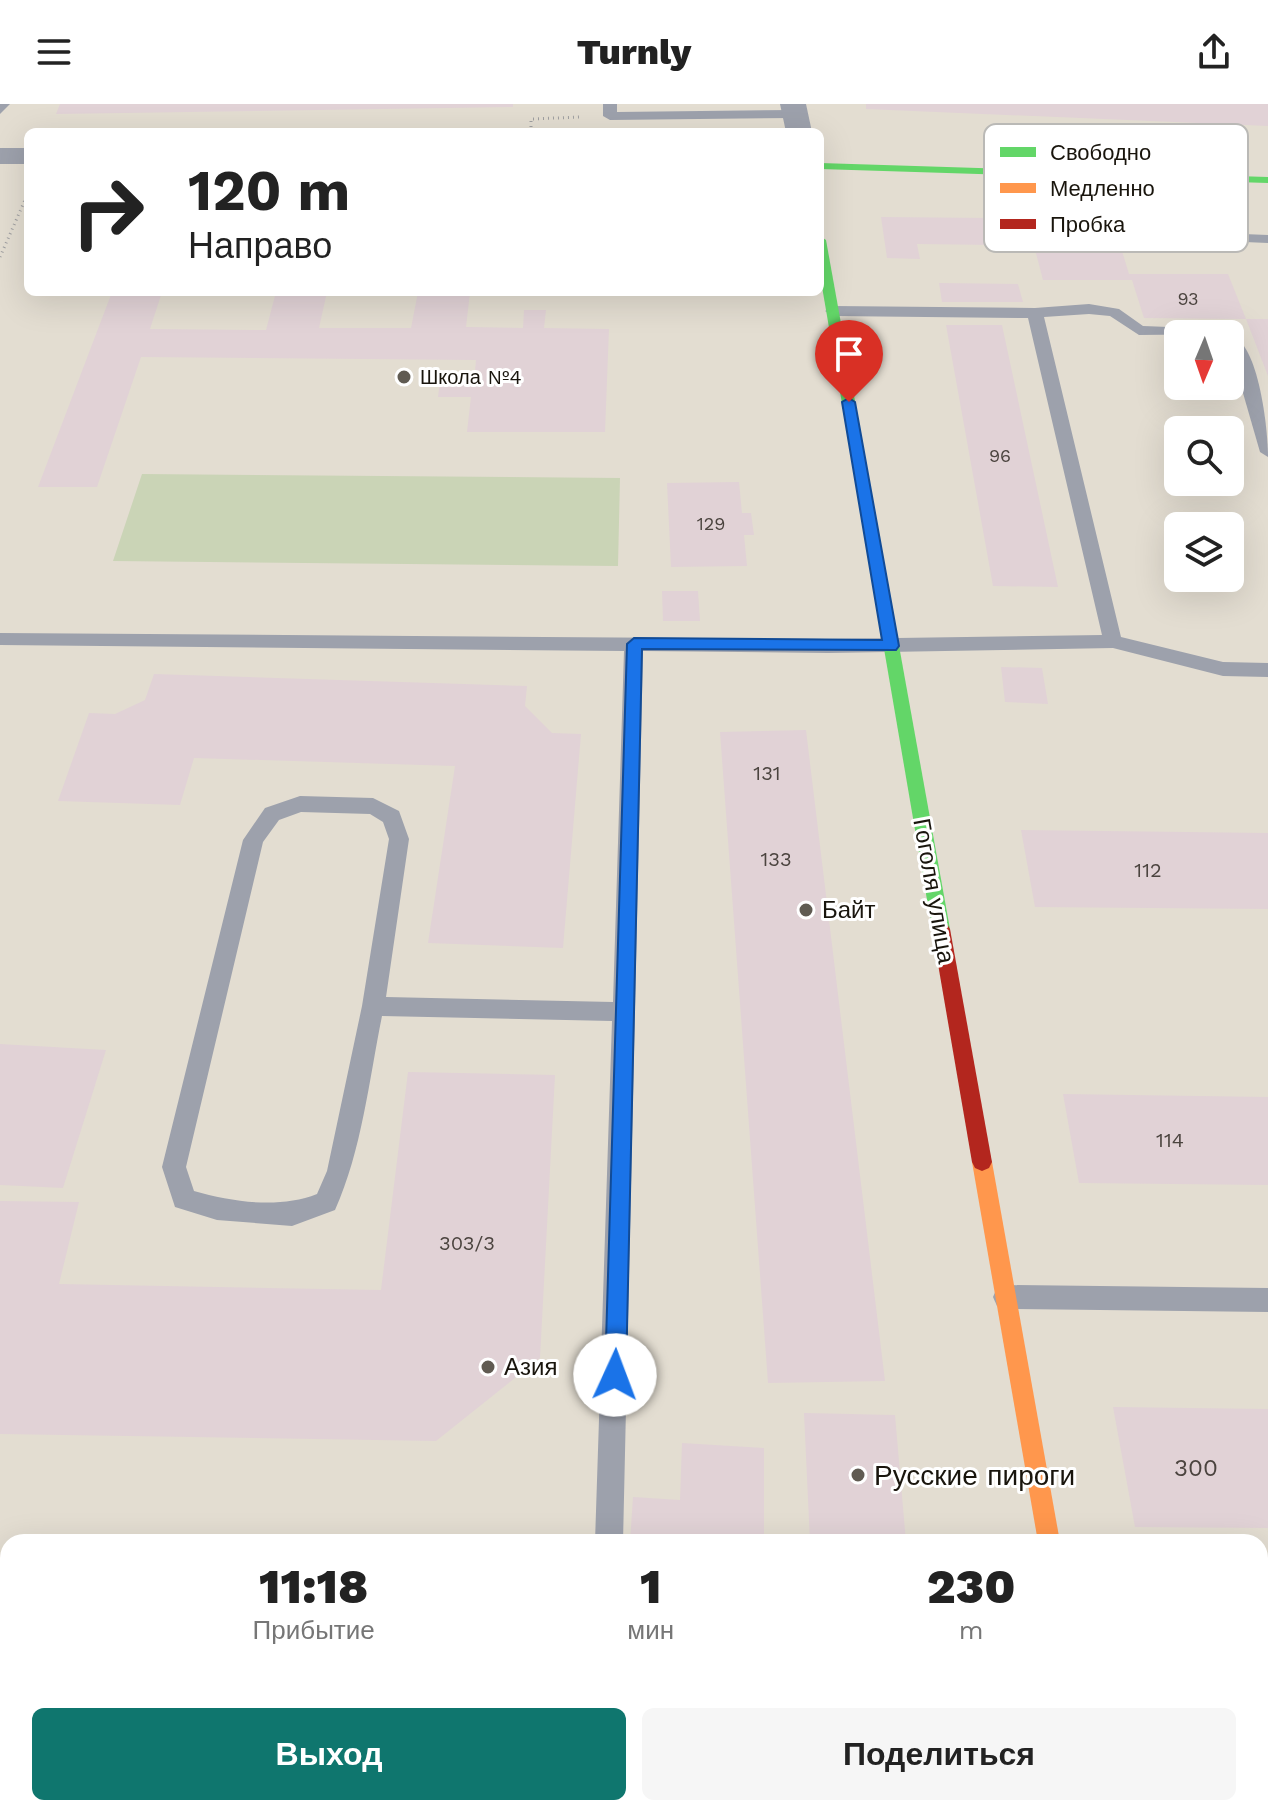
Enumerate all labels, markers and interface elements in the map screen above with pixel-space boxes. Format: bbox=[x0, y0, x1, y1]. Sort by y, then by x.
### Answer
icon: menu bbox=[32, 30, 76, 74]
icon: share bbox=[1192, 30, 1236, 74]
text: Turnly bbox=[577, 31, 691, 73]
legend bbox=[984, 124, 1248, 252]
text: Свободно bbox=[1050, 140, 1151, 165]
text: 120 m bbox=[188, 158, 350, 224]
icon: right bbox=[56, 160, 160, 264]
text: Медленно bbox=[1050, 176, 1155, 201]
text: Пробка bbox=[1050, 212, 1126, 237]
text: Направо bbox=[188, 225, 332, 267]
house number: 93 bbox=[1177, 288, 1199, 309]
pin bbox=[815, 320, 883, 402]
north arrow bbox=[1164, 320, 1244, 400]
map controls bbox=[1164, 320, 1244, 592]
icon: arrive bbox=[827, 332, 871, 376]
place label: Школа №4 bbox=[420, 365, 522, 389]
marker: Школа №4 bbox=[395, 368, 413, 386]
button: search bbox=[1164, 416, 1244, 496]
house number: 96 bbox=[989, 445, 1011, 466]
button: layers bbox=[1164, 512, 1244, 592]
house number: 129 bbox=[697, 513, 725, 534]
house number: 131 bbox=[753, 761, 781, 785]
street label: Гоголя улица bbox=[907, 816, 961, 966]
house number: 133 bbox=[760, 847, 792, 871]
house number: 112 bbox=[1134, 858, 1162, 882]
place label: Байт bbox=[822, 896, 876, 924]
marker: Байт bbox=[797, 901, 815, 919]
house number: 114 bbox=[1156, 1128, 1184, 1152]
house number: 303/3 bbox=[439, 1231, 495, 1255]
position arrow bbox=[573, 1333, 657, 1417]
place label: Азия bbox=[504, 1353, 557, 1381]
marker: Азия bbox=[479, 1358, 497, 1376]
house number: 300 bbox=[1174, 1454, 1218, 1482]
place label: Русские пироги bbox=[874, 1459, 1075, 1492]
marker: Русские пироги bbox=[849, 1466, 867, 1484]
text: 11:18 bbox=[259, 1558, 368, 1615]
text: 1 bbox=[640, 1558, 661, 1615]
text: 230 bbox=[927, 1558, 1015, 1615]
text: Прибытие bbox=[253, 1615, 375, 1645]
text: мин bbox=[627, 1615, 674, 1645]
text: m bbox=[959, 1615, 983, 1645]
button: Выход bbox=[32, 1708, 626, 1800]
button: Поделиться bbox=[642, 1708, 1236, 1800]

